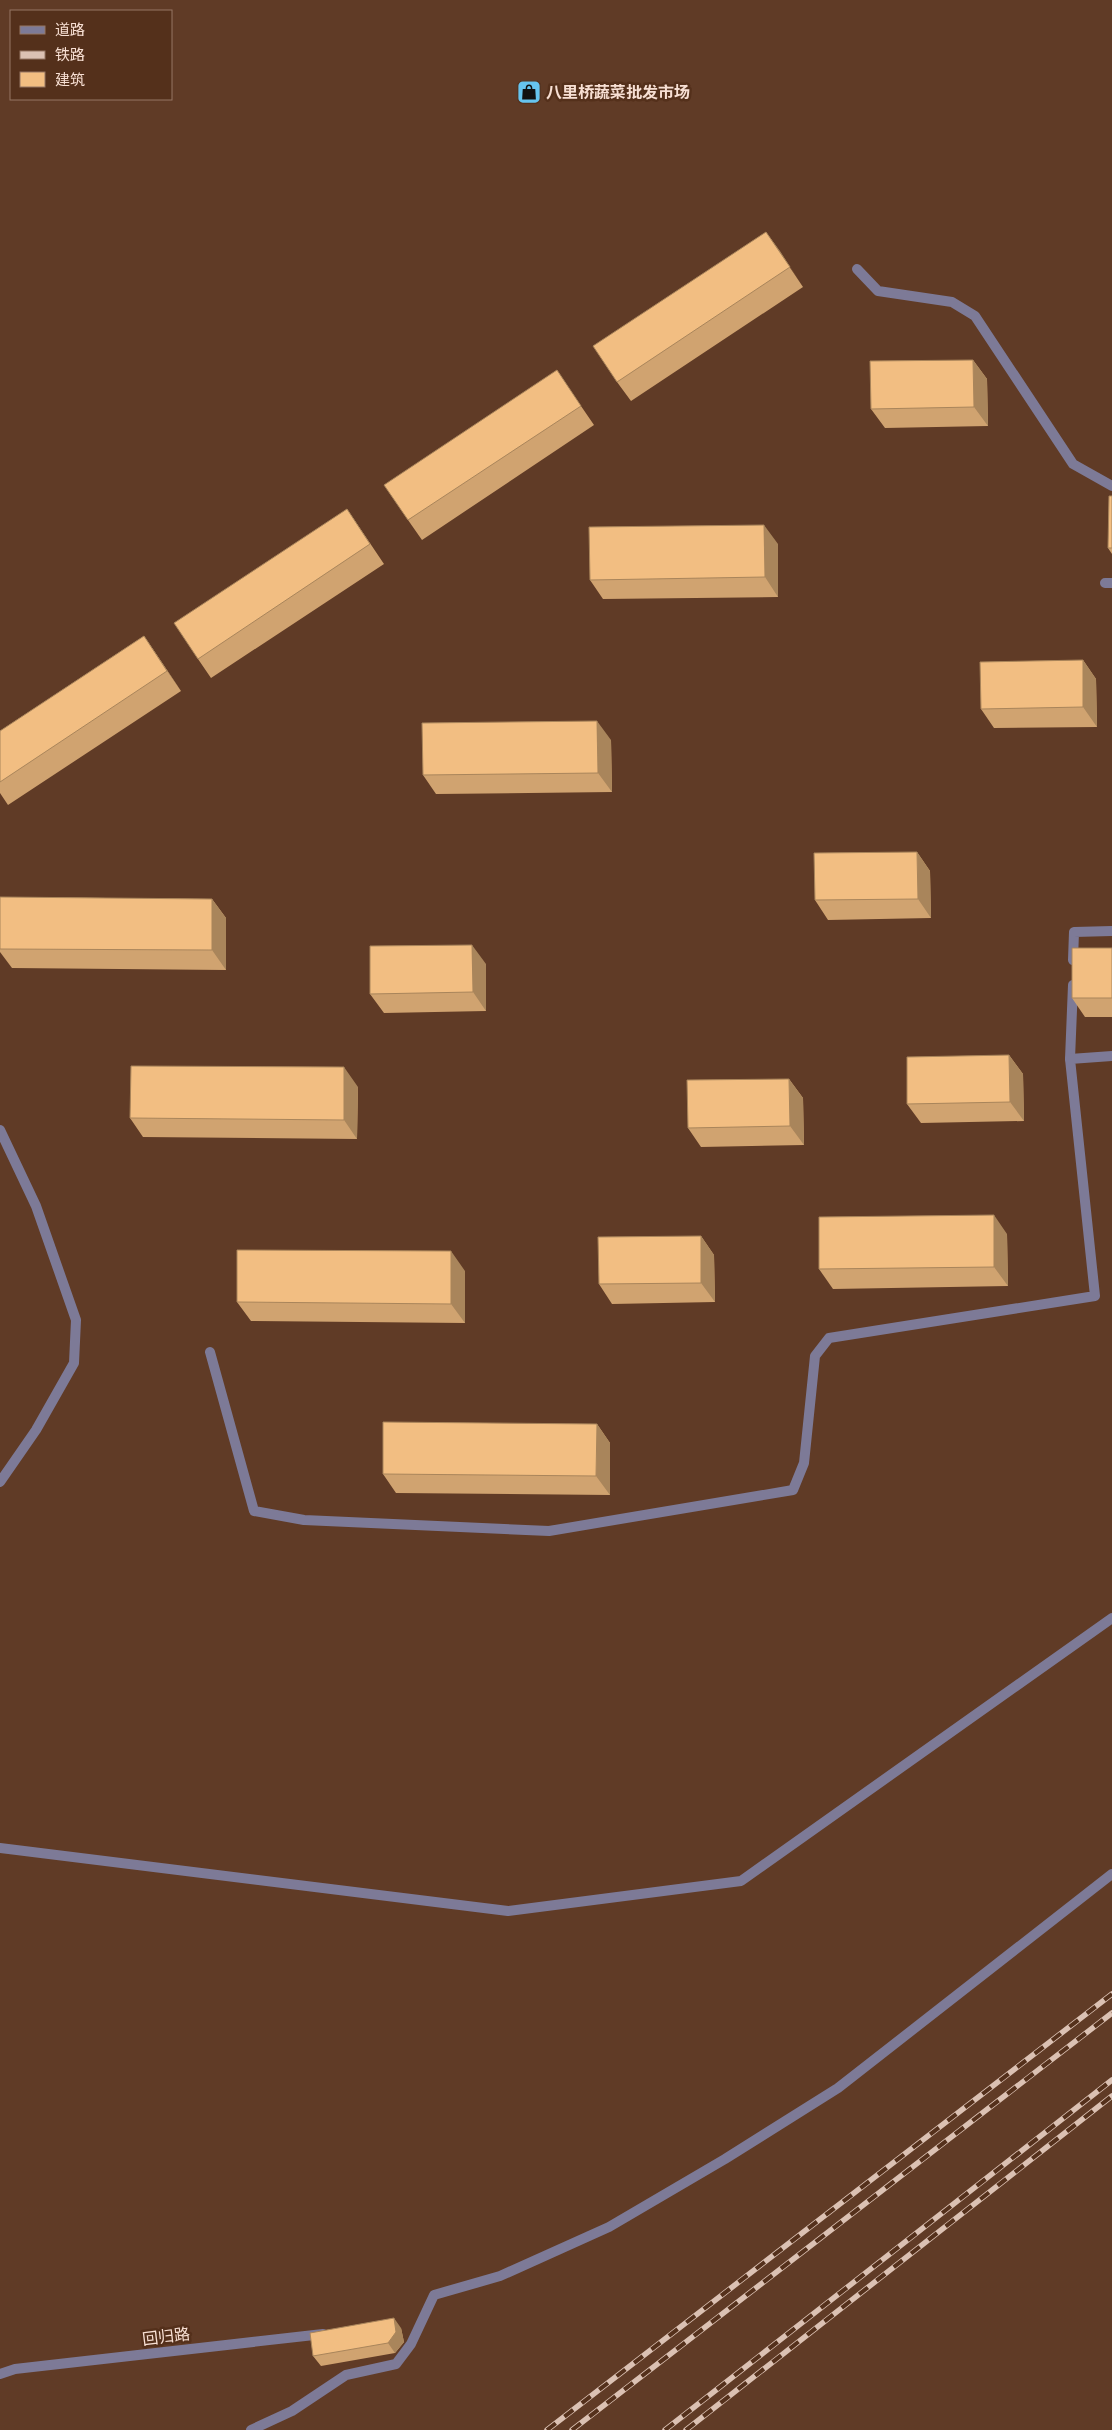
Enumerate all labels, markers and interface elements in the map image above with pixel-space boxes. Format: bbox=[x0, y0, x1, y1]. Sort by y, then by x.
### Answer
legend bbox=[10, 10, 172, 100]
text: 道路 bbox=[55, 21, 85, 39]
text: 铁路 bbox=[55, 46, 85, 64]
text: 建筑 bbox=[55, 71, 85, 89]
shop icon: 八里桥蔬菜批发市场 bbox=[516, 79, 542, 105]
place label: 八里桥蔬菜批发市场 bbox=[546, 83, 690, 102]
street label: 回归路 bbox=[141, 2324, 191, 2349]

